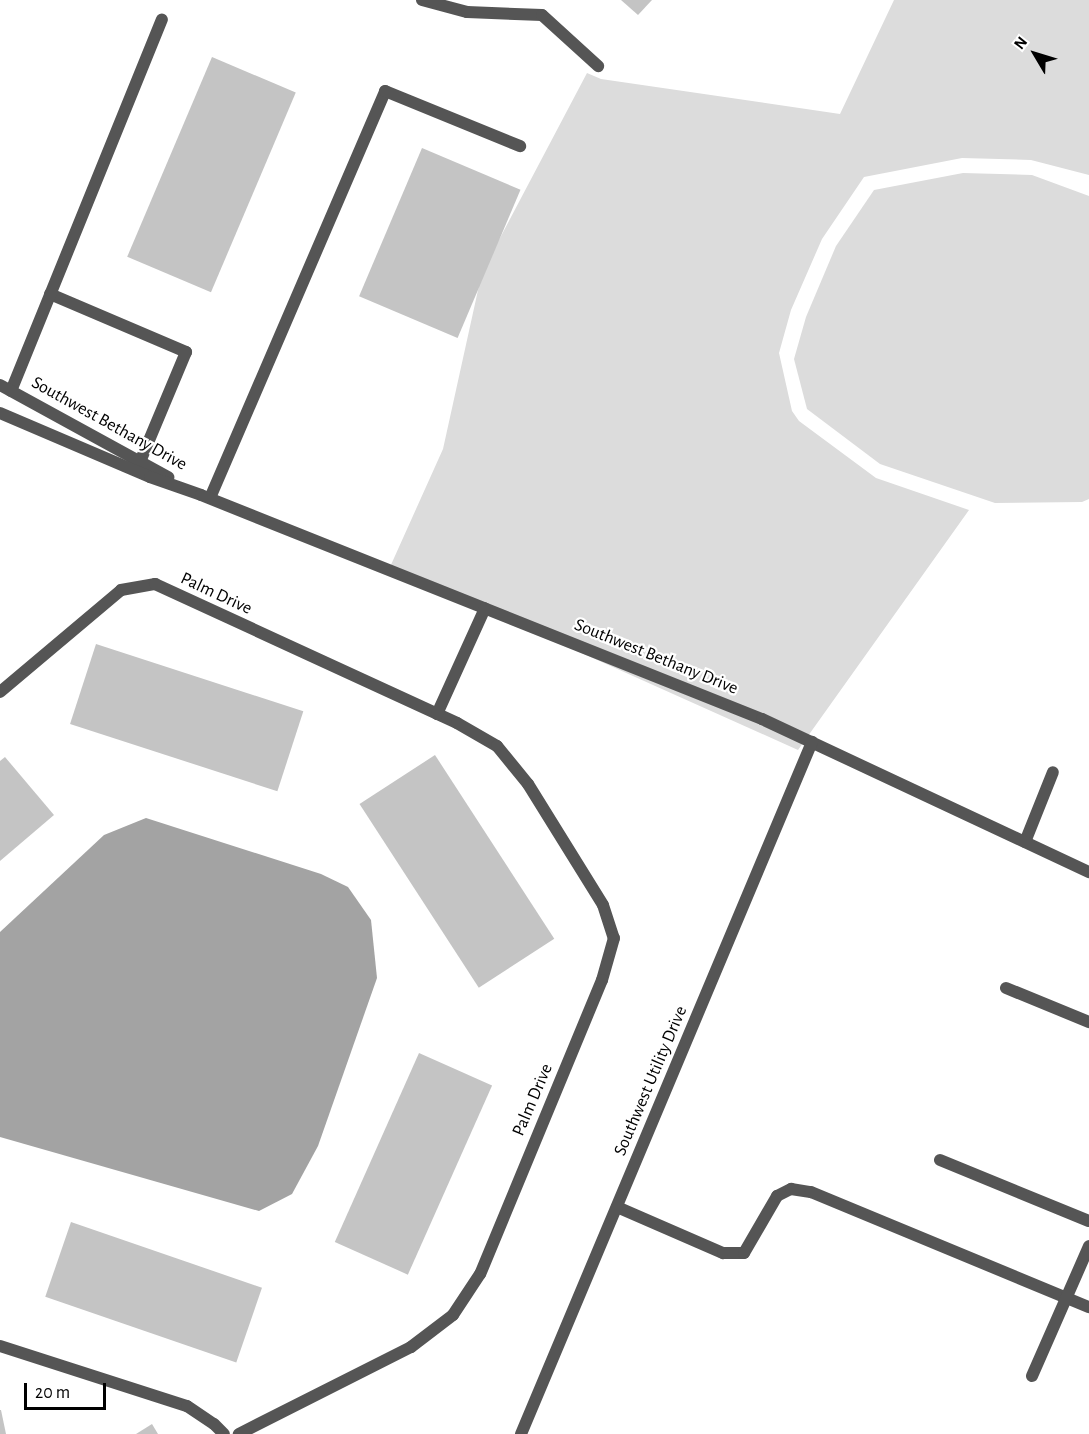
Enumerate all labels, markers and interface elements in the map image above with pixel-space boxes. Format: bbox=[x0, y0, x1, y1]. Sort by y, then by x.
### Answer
north arrow bbox=[1005, 24, 1065, 84]
text: N bbox=[1011, 34, 1031, 52]
street label: Southwest Bethany Drive bbox=[27, 372, 191, 476]
street label: Palm Drive bbox=[177, 568, 255, 620]
street label: Southwest Bethany Drive bbox=[571, 614, 741, 700]
street label: Southwest Utility Drive bbox=[610, 1003, 692, 1159]
street label: Palm Drive bbox=[508, 1061, 558, 1139]
scale bar bbox=[27, 1371, 110, 1409]
text: 20 m bbox=[35, 1384, 70, 1402]

